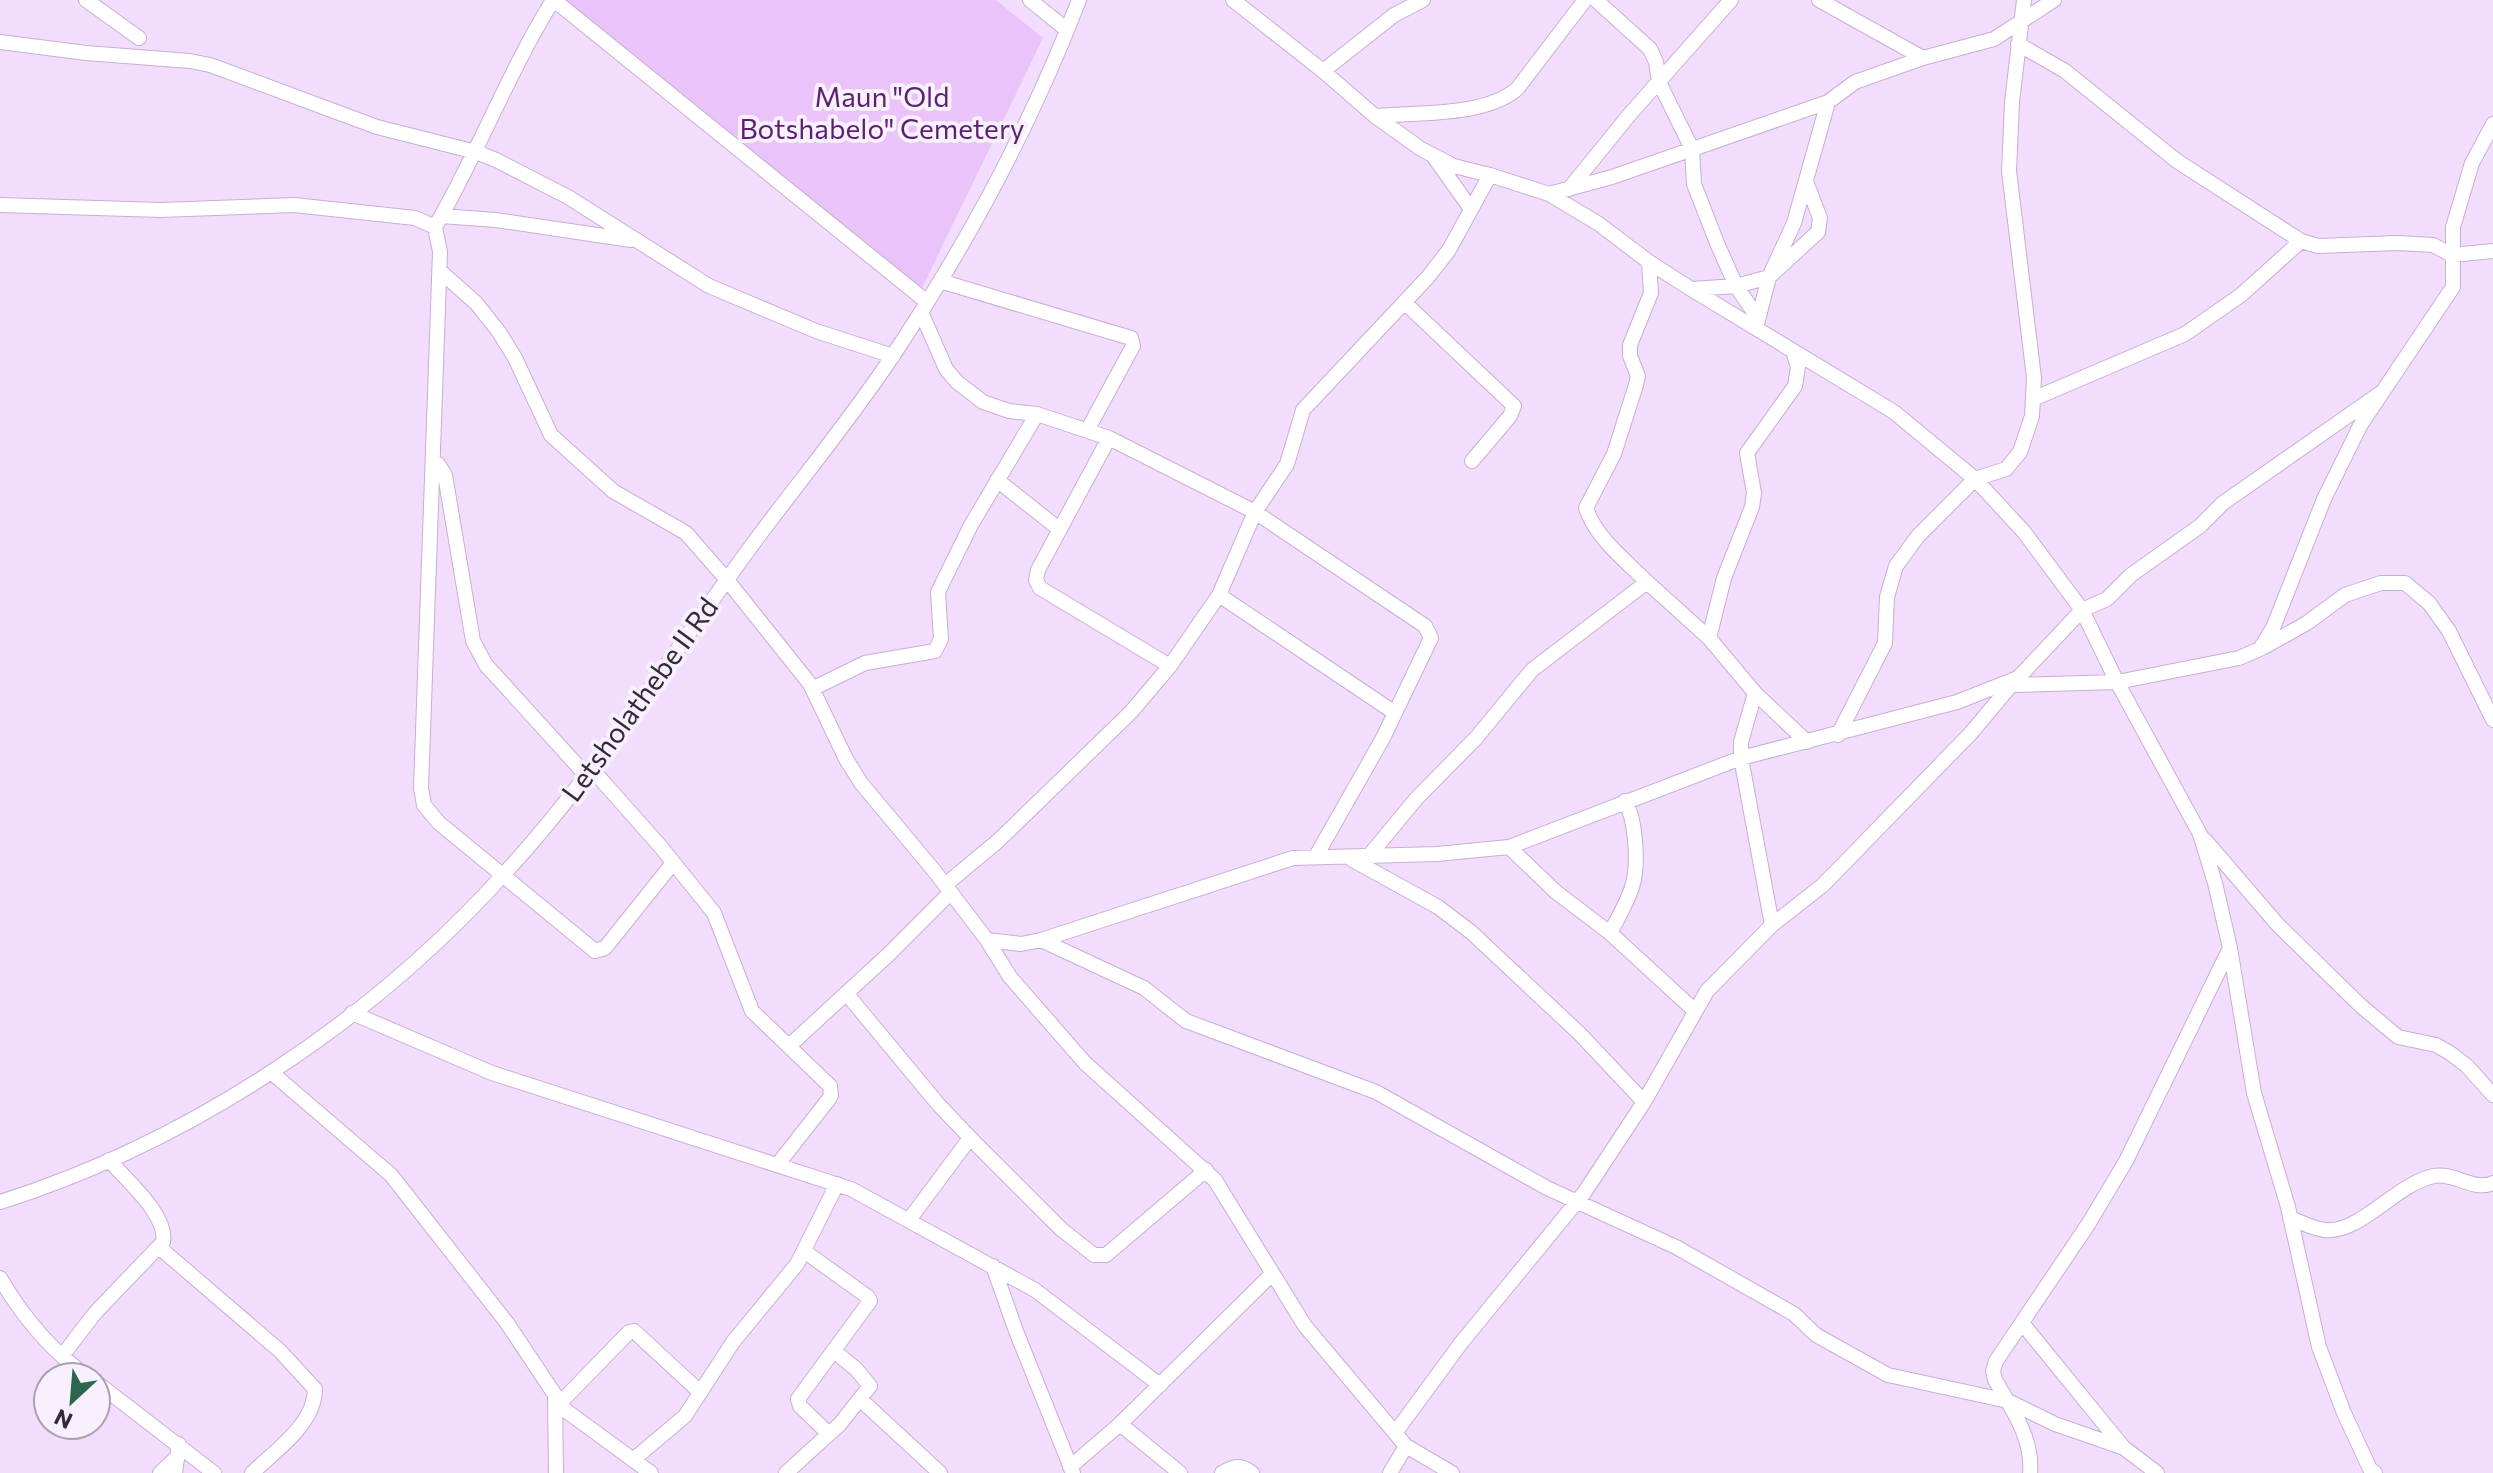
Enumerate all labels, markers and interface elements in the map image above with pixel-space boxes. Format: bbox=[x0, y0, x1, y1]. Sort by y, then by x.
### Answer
park label: Maun "Old Botshabelo" Cemetery bbox=[739, 79, 1025, 145]
street label: Letsholathebe II Rd bbox=[554, 591, 724, 807]
north arrow bbox=[32, 1361, 112, 1441]
text: N bbox=[50, 1404, 76, 1435]

